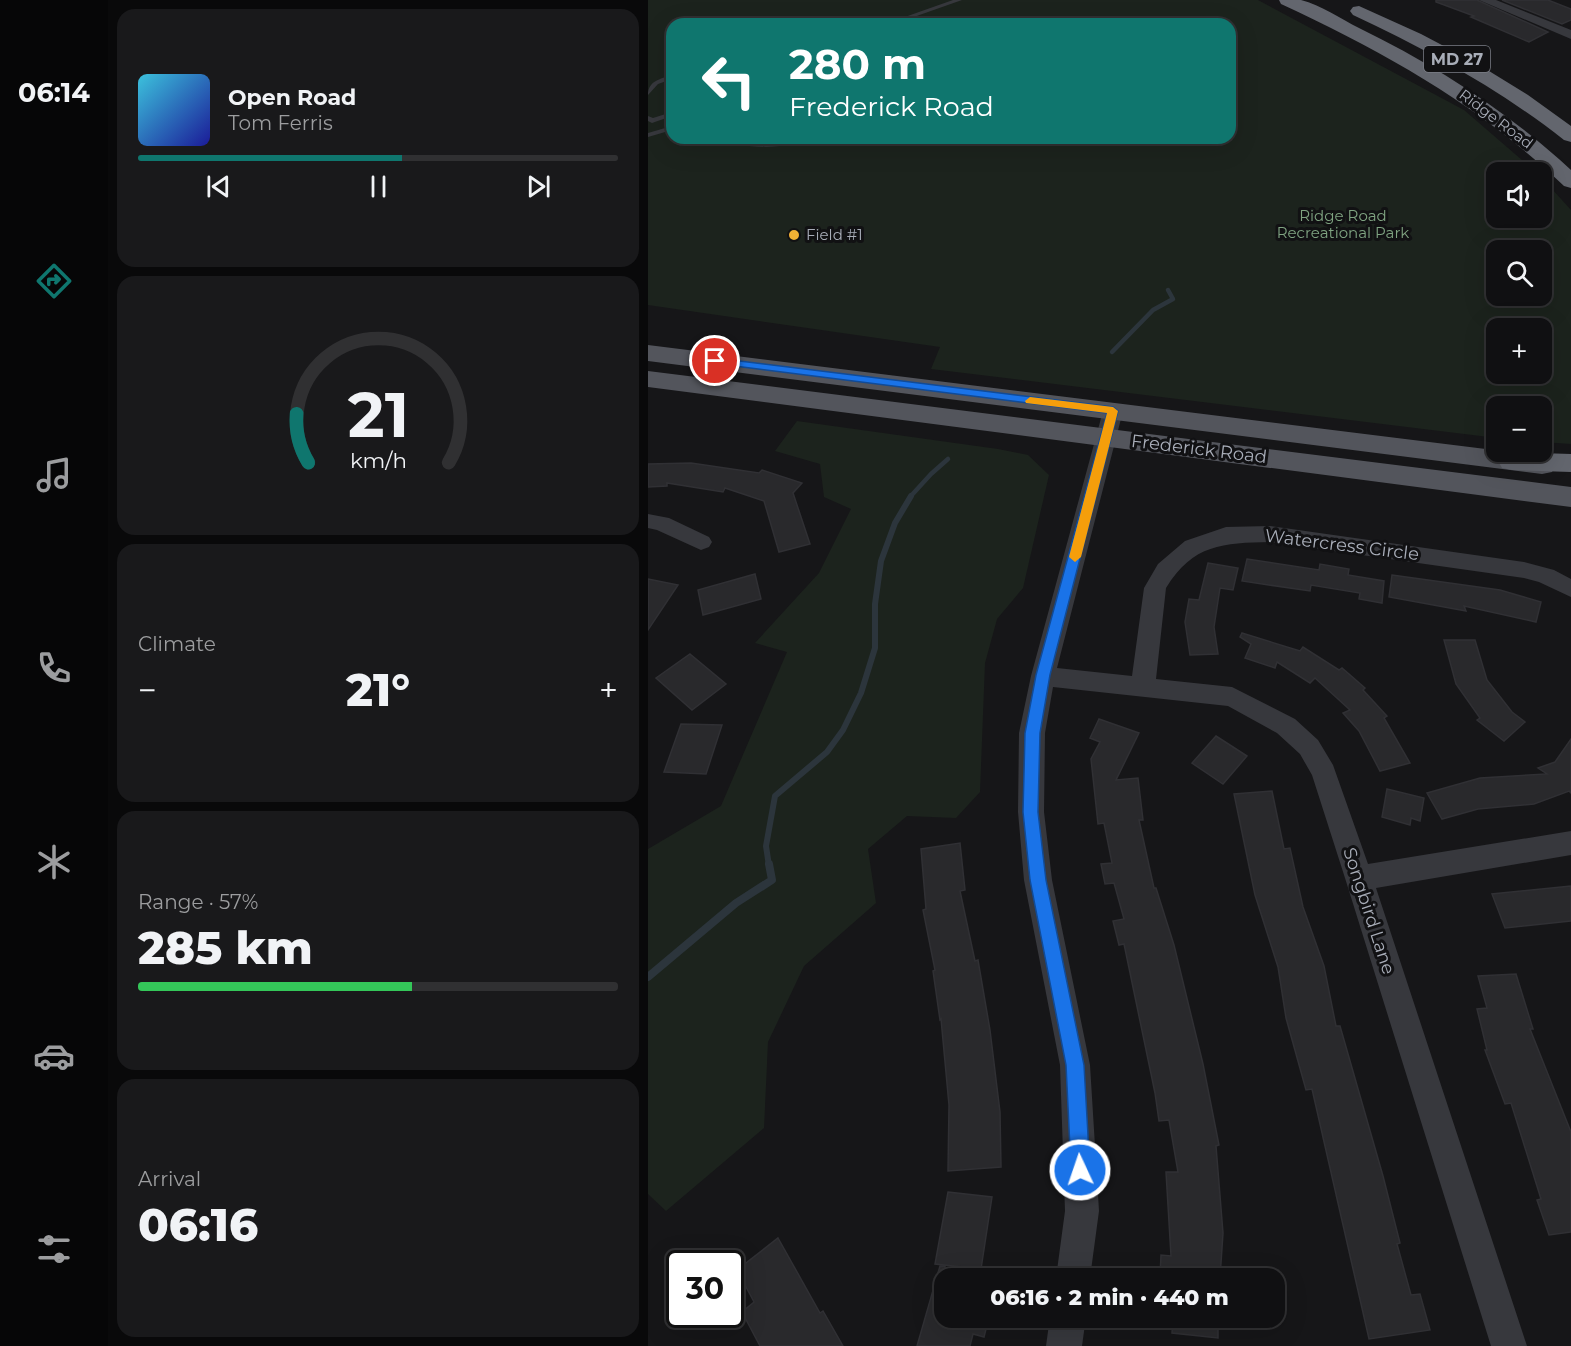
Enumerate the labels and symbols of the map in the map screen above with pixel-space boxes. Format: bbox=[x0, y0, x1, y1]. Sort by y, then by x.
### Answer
road number: MD 27 bbox=[1424, 46, 1490, 72]
street label: Ridge Road bbox=[1456, 85, 1537, 153]
park label: Ridge Road Recreational Park bbox=[1277, 206, 1409, 242]
place label: Field #1 bbox=[806, 225, 863, 244]
marker: Field #1 bbox=[787, 228, 801, 242]
pin bbox=[689, 335, 740, 386]
street label: Frederick Road bbox=[1130, 430, 1268, 468]
street label: Watercress Circle bbox=[1264, 525, 1420, 565]
street label: Songbird Lane bbox=[1338, 845, 1400, 977]
position arrow bbox=[1048, 1138, 1112, 1202]
speed limit sign: 30 bbox=[666, 1250, 744, 1328]

